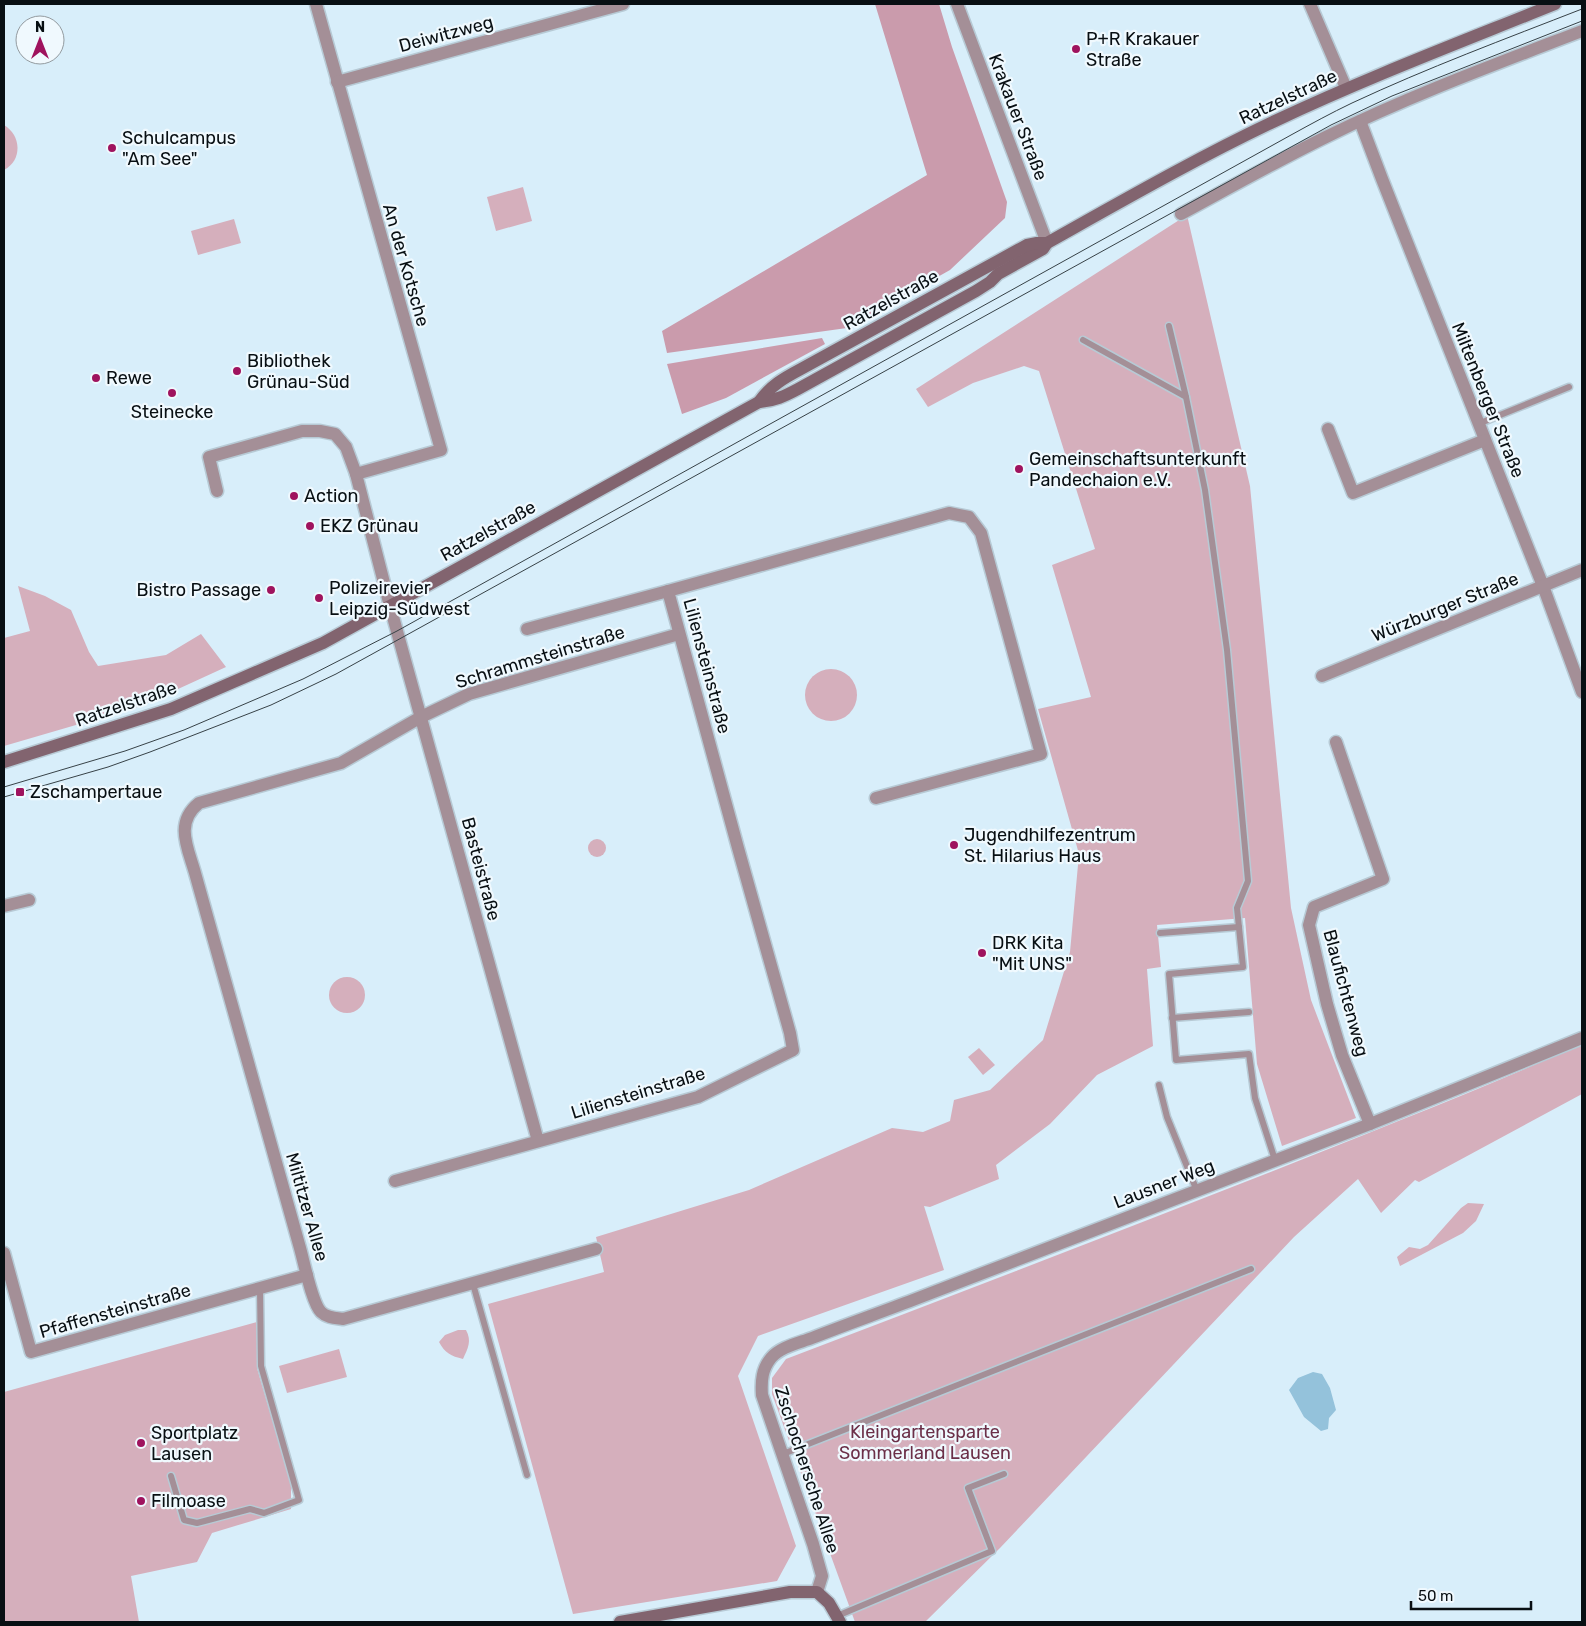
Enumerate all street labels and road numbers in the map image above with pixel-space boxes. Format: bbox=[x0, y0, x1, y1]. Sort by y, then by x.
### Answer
street label: Deiwitzweg bbox=[396, 11, 496, 57]
street label: Krakauer Straße bbox=[984, 51, 1052, 183]
street label: Ratzelstraße bbox=[1235, 65, 1341, 129]
street label: An der Kotsche bbox=[378, 201, 434, 329]
street label: Ratzelstraße bbox=[839, 265, 943, 335]
street label: Miltenberger Straße bbox=[1447, 319, 1529, 481]
street label: Ratzelstraße bbox=[436, 496, 540, 566]
street label: Würzburger Straße bbox=[1368, 567, 1522, 647]
street label: Liliensteinstraße bbox=[678, 596, 736, 736]
street label: Schrammsteinstraße bbox=[453, 621, 627, 693]
street label: Ratzelstraße bbox=[72, 676, 180, 732]
street label: Basteistraße bbox=[457, 815, 505, 923]
street label: Blaufichtenweg bbox=[1318, 927, 1374, 1059]
street label: Liliensteinstraße bbox=[568, 1062, 708, 1124]
street label: Miltitzer Allee bbox=[281, 1150, 333, 1264]
street label: Lausner Weg bbox=[1110, 1155, 1218, 1213]
street label: Pfaffensteinstraße bbox=[37, 1279, 193, 1343]
street label: Zschochersche Allee bbox=[770, 1384, 844, 1556]

